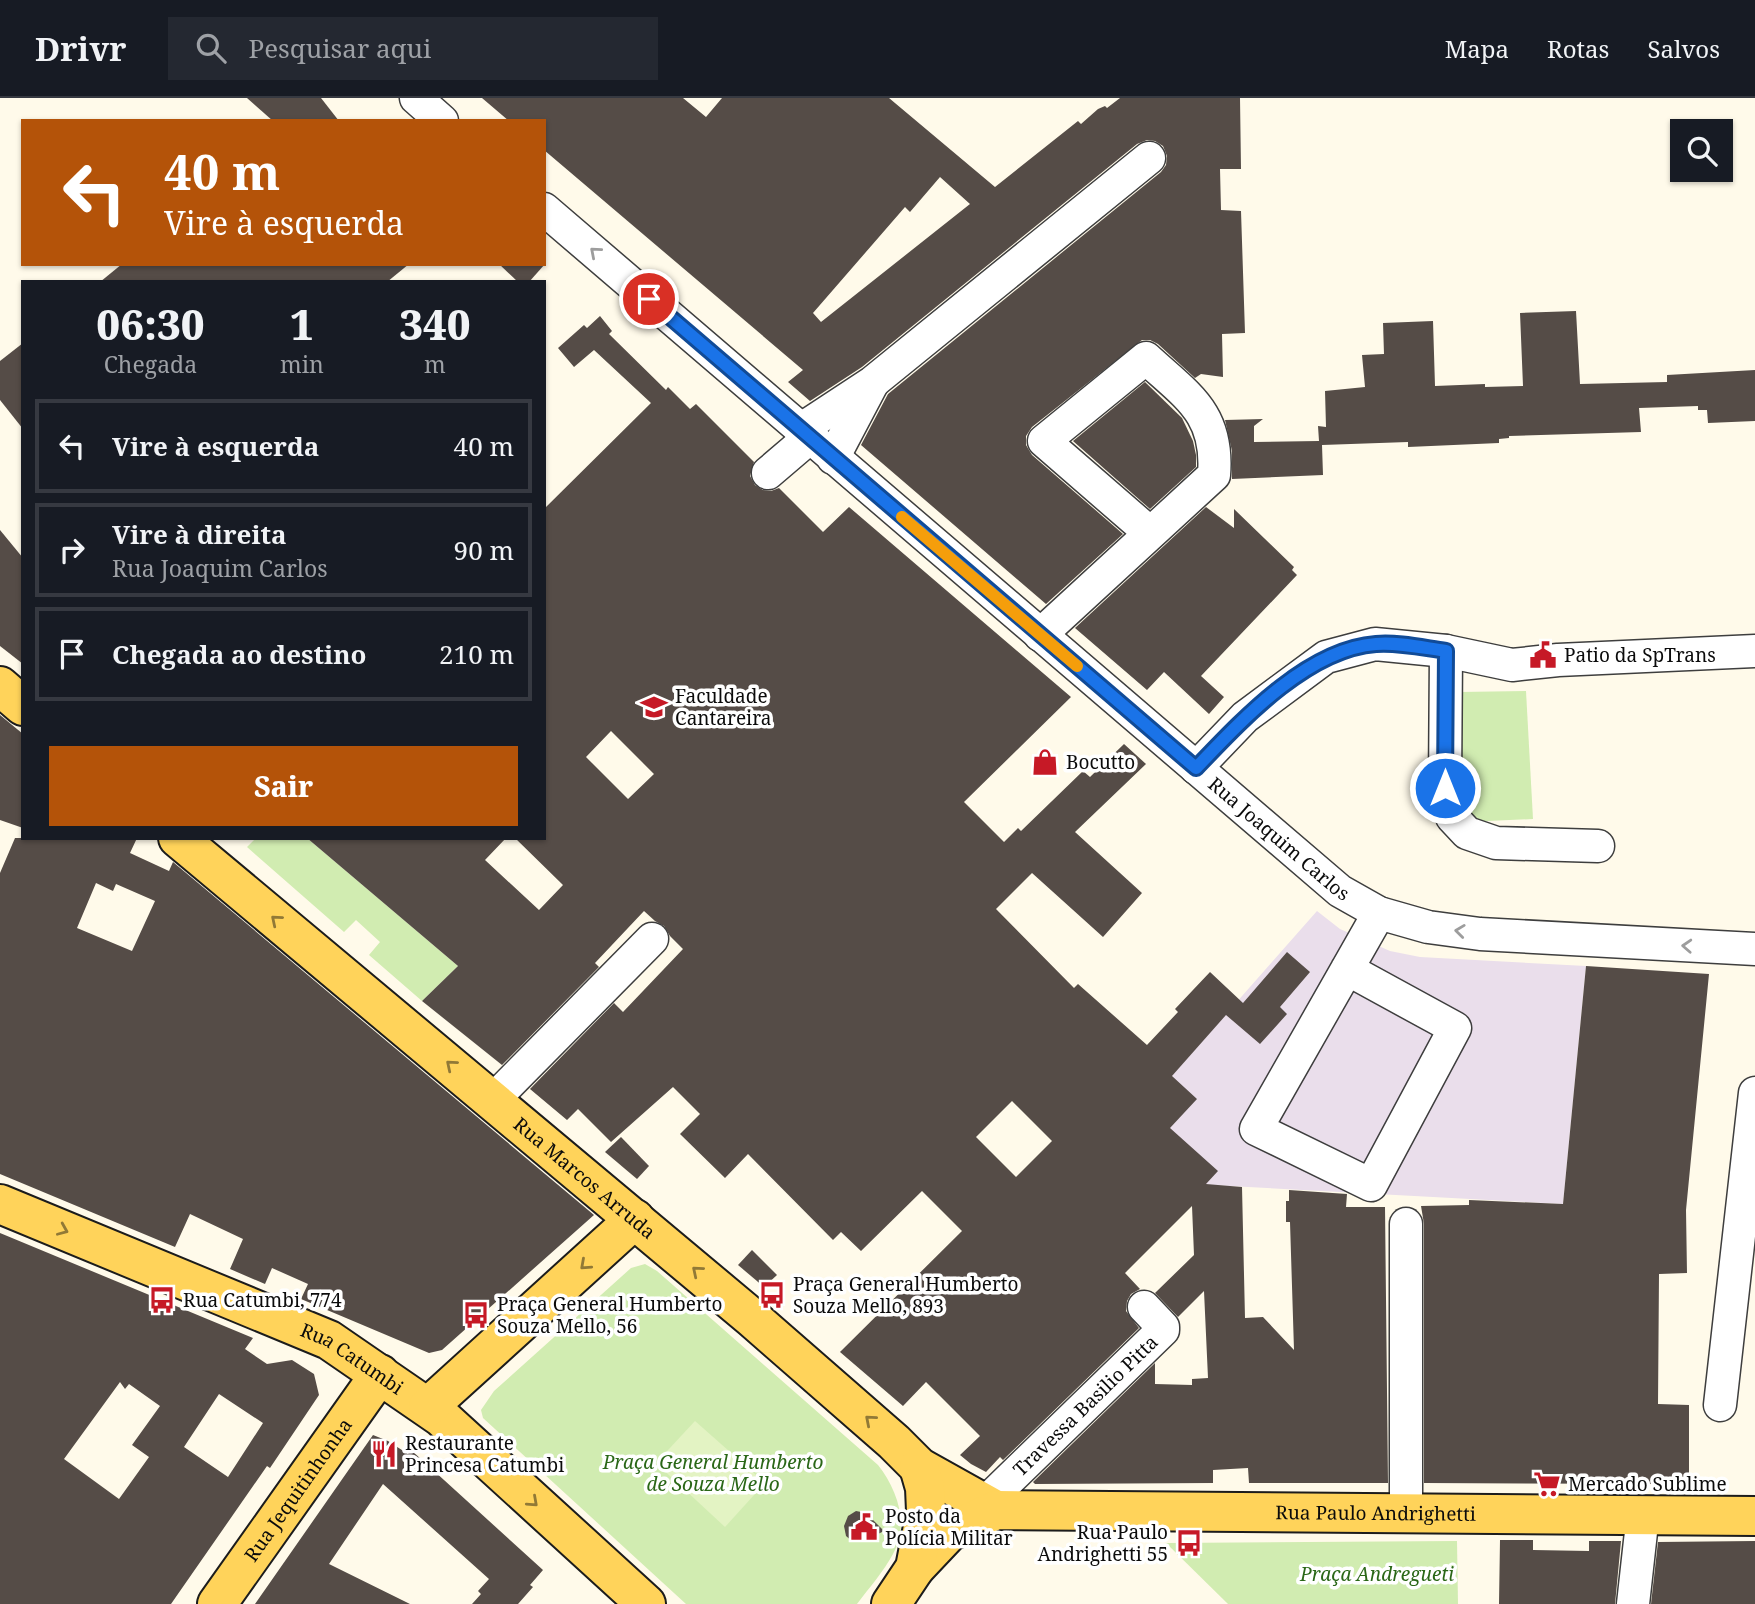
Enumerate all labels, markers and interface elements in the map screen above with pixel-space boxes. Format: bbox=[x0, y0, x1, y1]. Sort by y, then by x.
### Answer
search box bbox=[168, 17, 658, 80]
text: Drivr bbox=[35, 26, 126, 71]
icon: search bbox=[192, 29, 230, 67]
text: Pesquisar aqui bbox=[248, 30, 431, 66]
text: Mapa bbox=[1445, 32, 1509, 65]
text: Rotas bbox=[1547, 32, 1609, 65]
text: Salvos bbox=[1647, 32, 1720, 65]
map controls bbox=[1670, 119, 1733, 182]
button: search bbox=[1670, 119, 1733, 182]
text: 40 m bbox=[164, 138, 280, 204]
icon: left bbox=[49, 147, 140, 238]
text: Vire à esquerda bbox=[164, 201, 404, 244]
one-way arrow bbox=[590, 248, 603, 260]
pin bbox=[619, 269, 679, 329]
icon: arrive bbox=[630, 280, 668, 318]
text: 06:30 bbox=[96, 295, 205, 352]
text: 1 bbox=[290, 295, 314, 352]
text: 340 bbox=[399, 295, 471, 352]
text: Chegada bbox=[104, 348, 197, 380]
text: min bbox=[280, 348, 324, 380]
text: m bbox=[424, 348, 446, 380]
icon: left bbox=[53, 427, 91, 465]
text: Vire à esquerda bbox=[112, 428, 319, 464]
text: 40 m bbox=[454, 428, 514, 464]
text: Vire à direita bbox=[112, 516, 287, 552]
icon: right bbox=[53, 531, 91, 569]
text: 90 m bbox=[454, 532, 514, 568]
text: Rua Joaquim Carlos bbox=[112, 552, 328, 584]
icon: arrive bbox=[53, 635, 91, 673]
text: Chegada ao destino bbox=[112, 636, 367, 672]
text: 210 m bbox=[439, 636, 514, 672]
public building icon: Patio da SpTrans bbox=[1528, 640, 1558, 670]
place label: Patio da SpTrans bbox=[1564, 642, 1716, 668]
place label: Faculdade Cantareira bbox=[675, 683, 771, 731]
school or university icon: Faculdade Cantareira bbox=[639, 692, 669, 722]
button: Sair bbox=[49, 746, 518, 826]
shop icon: Bocutto bbox=[1030, 747, 1060, 777]
place label: Bocutto bbox=[1066, 749, 1135, 775]
position arrow bbox=[1408, 751, 1482, 825]
street label: Rua Joaquim Carlos bbox=[1203, 771, 1354, 907]
one-way arrow bbox=[271, 916, 283, 929]
one-way arrow bbox=[1454, 924, 1466, 939]
one-way arrow bbox=[1681, 939, 1692, 954]
one-way arrow bbox=[447, 1061, 459, 1074]
street label: Rua Marcos Arruda bbox=[508, 1111, 661, 1245]
one-way arrow bbox=[56, 1222, 68, 1236]
one-way arrow bbox=[580, 1257, 593, 1269]
one-way arrow bbox=[693, 1267, 705, 1280]
place label: Praça General Humberto Souza Mello, 893 bbox=[793, 1271, 1019, 1319]
bus stop icon: Praça General Humberto Souza Mello, 893 bbox=[757, 1280, 787, 1310]
bus stop icon: Rua Catumbi, 774 bbox=[147, 1285, 177, 1315]
place label: Rua Catumbi, 774 bbox=[183, 1287, 342, 1313]
place label: Praça General Humberto Souza Mello, 56 bbox=[497, 1291, 723, 1339]
bus stop icon: Praça General Humberto Souza Mello, 56 bbox=[461, 1300, 491, 1330]
street label: Rua Catumbi bbox=[297, 1317, 409, 1400]
street label: Travessa Basilio Pitta bbox=[1007, 1329, 1163, 1482]
street label: Rua Jequitinhonha bbox=[238, 1413, 358, 1567]
one-way arrow bbox=[865, 1416, 878, 1428]
place label: Restaurante Princesa Catumbi bbox=[405, 1430, 564, 1478]
restaurant icon: Restaurante Princesa Catumbi bbox=[369, 1439, 399, 1469]
park label: Praça General Humberto de Souza Mello bbox=[602, 1449, 823, 1497]
supermarket icon: Mercado Sublime bbox=[1532, 1469, 1562, 1499]
place label: Mercado Sublime bbox=[1568, 1471, 1727, 1497]
one-way arrow bbox=[525, 1493, 538, 1506]
street label: Rua Paulo Andrighetti bbox=[1275, 1499, 1476, 1527]
place label: Posto da Polícia Militar bbox=[885, 1503, 1013, 1551]
public building icon: Posto da Polícia Militar bbox=[849, 1512, 879, 1542]
place label: Rua Paulo Andrighetti 55 bbox=[1038, 1519, 1168, 1567]
bus stop icon: Rua Paulo Andrighetti 55 bbox=[1174, 1528, 1204, 1558]
park label: Praça Andregueti bbox=[1299, 1561, 1454, 1587]

